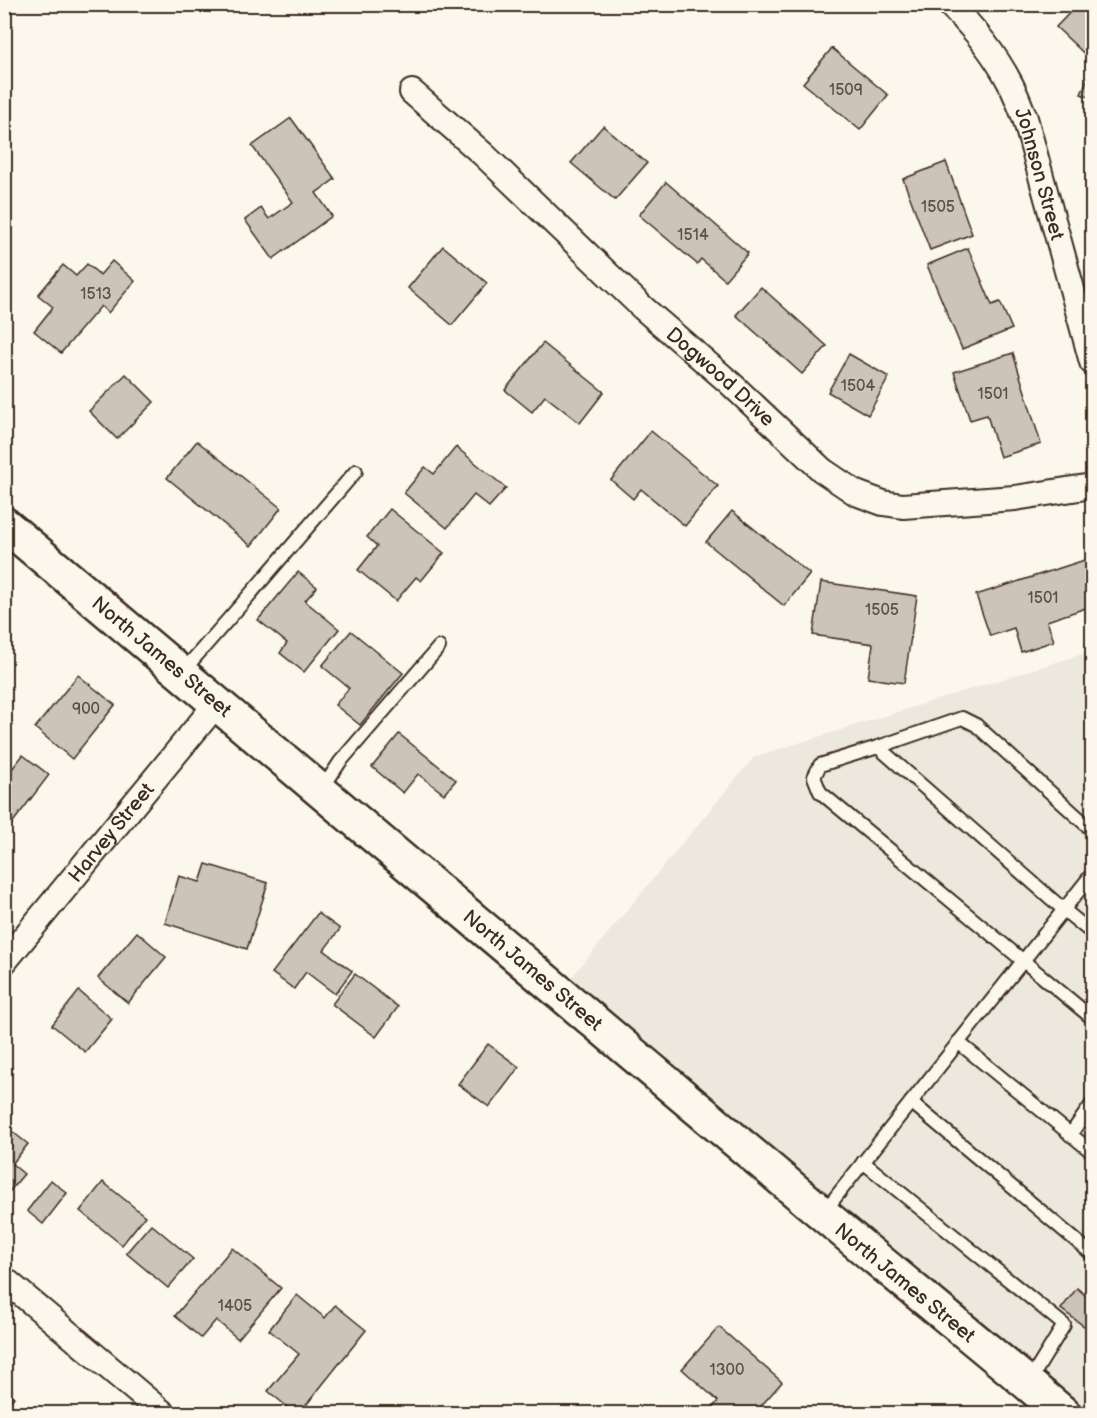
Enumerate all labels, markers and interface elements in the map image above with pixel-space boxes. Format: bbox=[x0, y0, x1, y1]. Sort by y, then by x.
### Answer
house number: 1509 bbox=[829, 81, 863, 100]
street label: Johnson Street bbox=[1009, 104, 1069, 243]
house number: 1505 bbox=[921, 198, 955, 217]
house number: 1514 bbox=[677, 226, 709, 245]
house number: 1513 bbox=[80, 285, 112, 304]
street label: Dogwood Drive bbox=[661, 323, 779, 432]
house number: 1504 bbox=[841, 377, 876, 396]
house number: 1501 bbox=[978, 385, 1008, 404]
house number: 1501 bbox=[1028, 589, 1058, 608]
street label: North James Street bbox=[87, 591, 236, 723]
house number: 1505 bbox=[865, 601, 899, 620]
house number: 900 bbox=[72, 700, 100, 719]
street label: Harvey Street bbox=[64, 778, 160, 888]
street label: North James Street bbox=[458, 905, 607, 1036]
street label: North James Street bbox=[830, 1218, 980, 1348]
house number: 1405 bbox=[218, 1297, 252, 1316]
house number: 1300 bbox=[710, 1361, 744, 1380]

